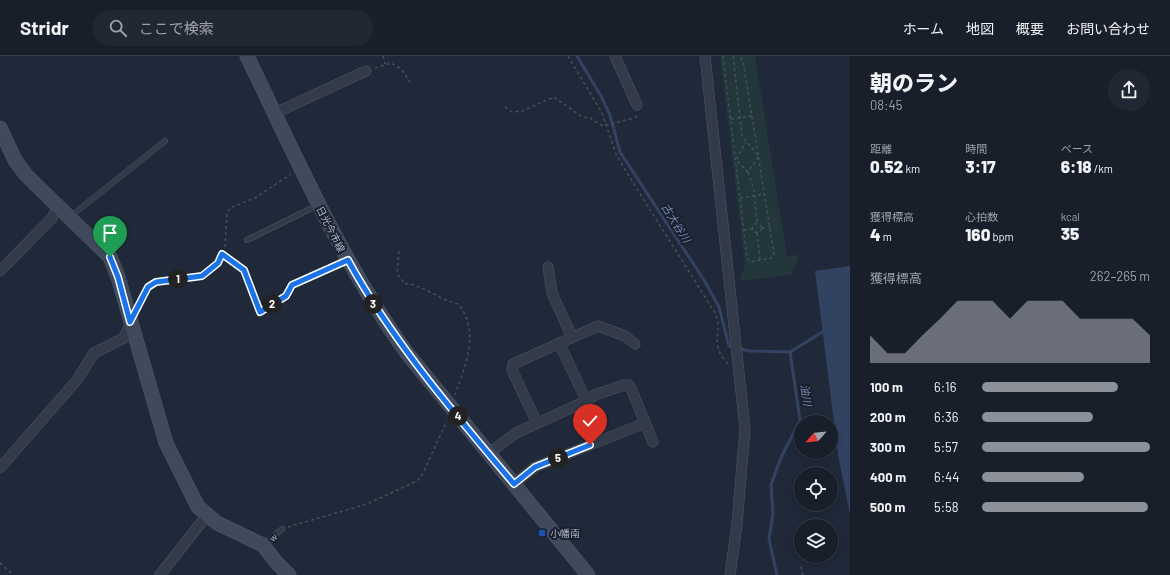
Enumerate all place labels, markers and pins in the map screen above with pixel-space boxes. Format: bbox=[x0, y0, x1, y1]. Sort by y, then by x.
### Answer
pin bbox=[93, 216, 127, 257]
pin: 1 bbox=[168, 269, 188, 289]
pin: 2 bbox=[262, 294, 282, 314]
pin: 3 bbox=[363, 294, 383, 314]
pin bbox=[573, 404, 607, 445]
pin: 4 bbox=[448, 406, 468, 426]
pin: 5 bbox=[548, 448, 568, 468]
place label: 小幡南 bbox=[550, 527, 580, 539]
marker: 小幡南 bbox=[537, 528, 547, 538]

